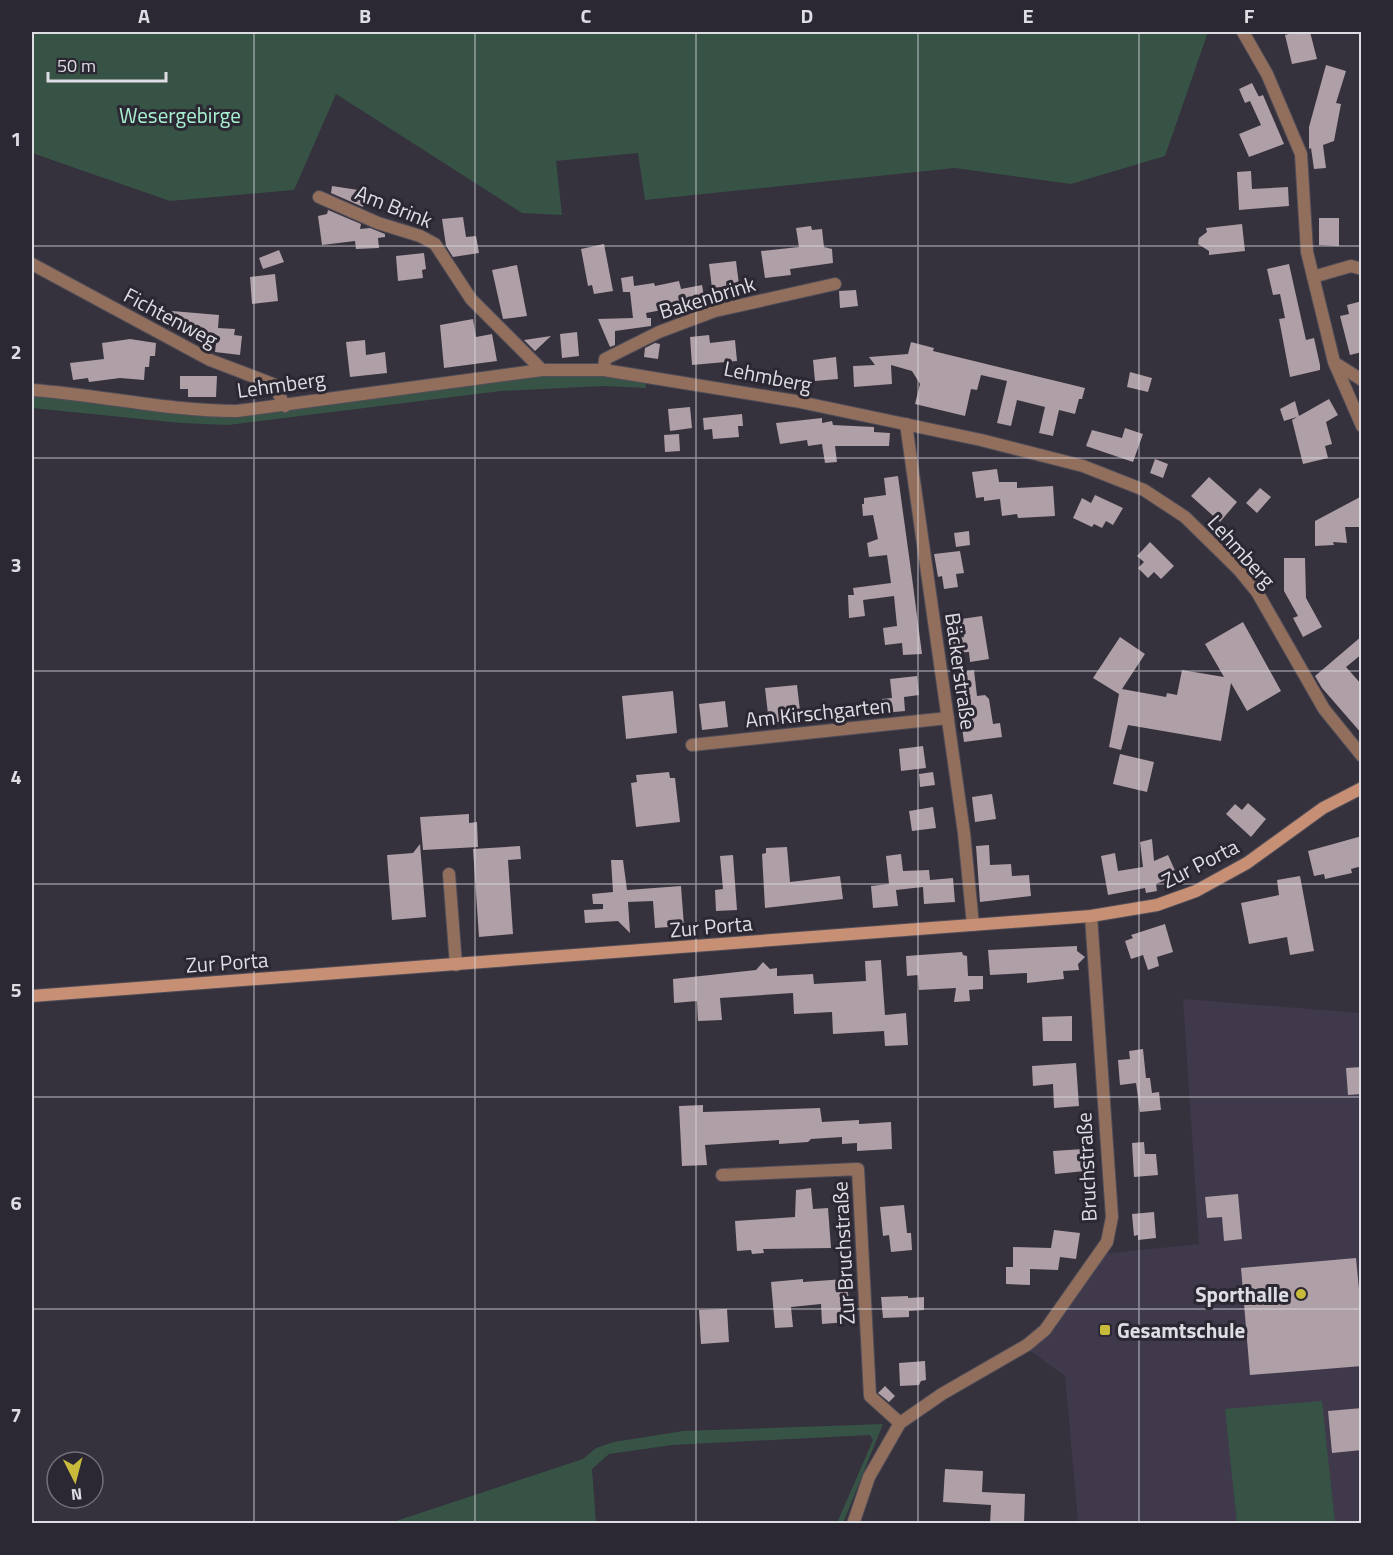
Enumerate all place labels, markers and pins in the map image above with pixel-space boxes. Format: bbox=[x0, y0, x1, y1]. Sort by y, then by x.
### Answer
place label: Sporthalle bbox=[1195, 1278, 1289, 1310]
marker: Sporthalle bbox=[1294, 1287, 1308, 1301]
place label: Gesamtschule bbox=[1117, 1314, 1245, 1346]
marker: Gesamtschule bbox=[1098, 1323, 1112, 1337]

